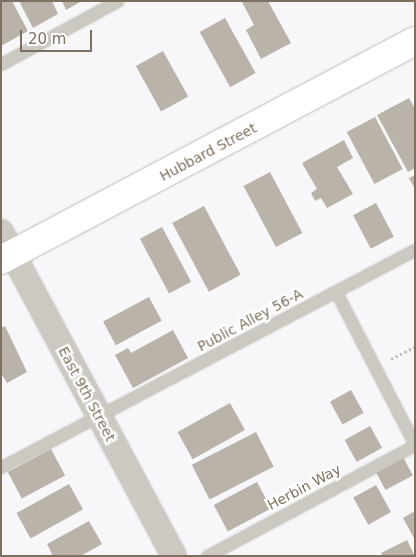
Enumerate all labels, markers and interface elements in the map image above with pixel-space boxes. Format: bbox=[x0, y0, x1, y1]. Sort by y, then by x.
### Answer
scale bar bbox=[22, 20, 95, 52]
text: 20 m bbox=[28, 30, 66, 48]
street label: Hubbard Street bbox=[157, 119, 259, 185]
street label: Public Alley 56-A bbox=[195, 285, 305, 355]
street label: East 9th Street bbox=[55, 344, 119, 444]
street label: Herbin Way bbox=[264, 461, 344, 513]

